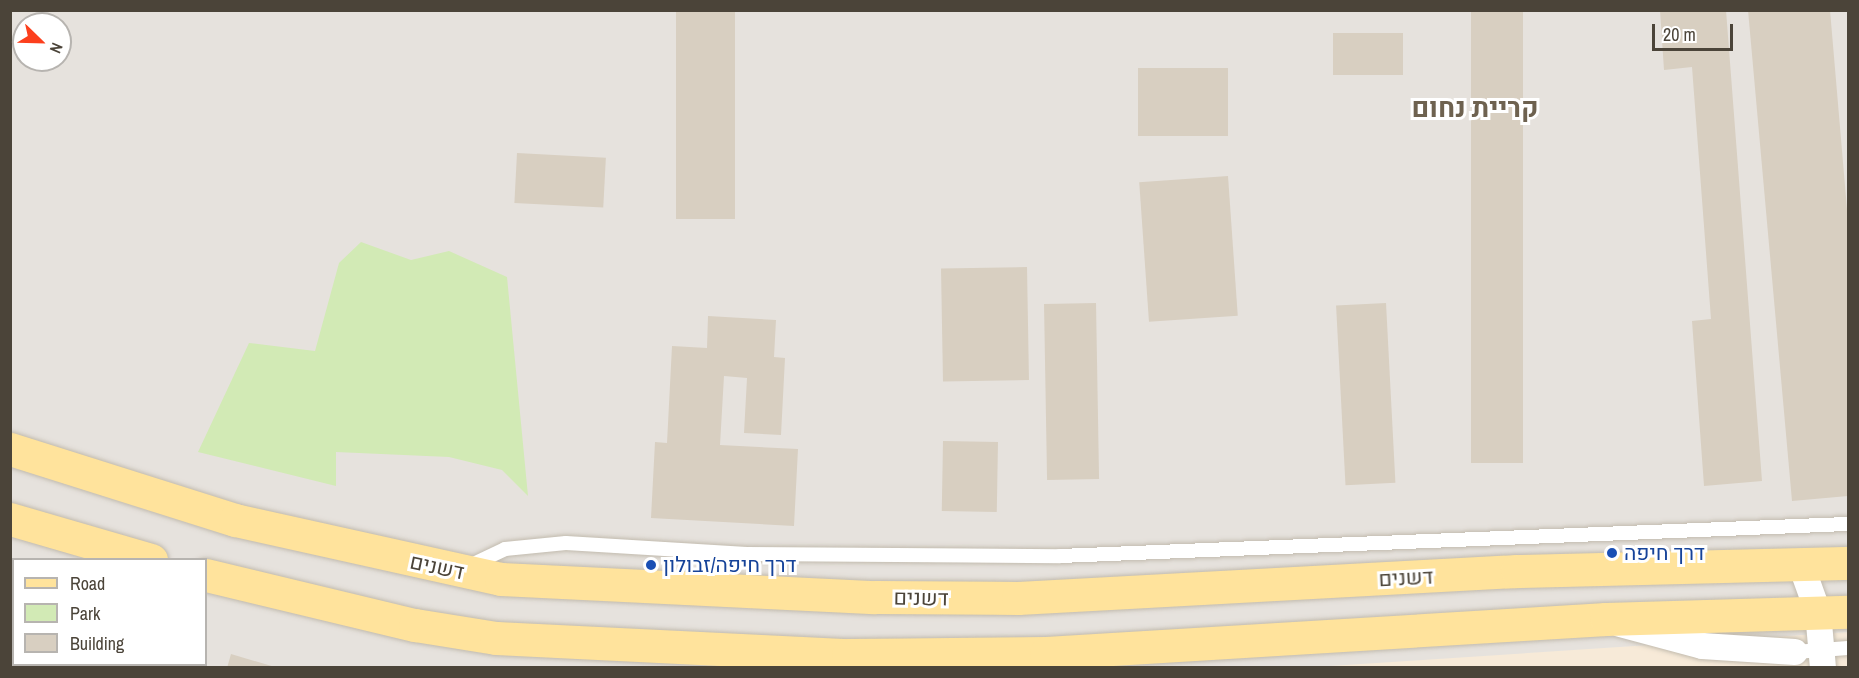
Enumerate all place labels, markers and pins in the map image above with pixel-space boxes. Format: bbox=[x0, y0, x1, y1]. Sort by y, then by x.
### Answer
place label: דרך חיפה bbox=[1624, 540, 1705, 566]
marker: דרך חיפה bbox=[1605, 546, 1619, 560]
place label: דרך חיפה/זבולון bbox=[663, 552, 797, 578]
marker: דרך חיפה/זבולון bbox=[644, 558, 658, 572]

